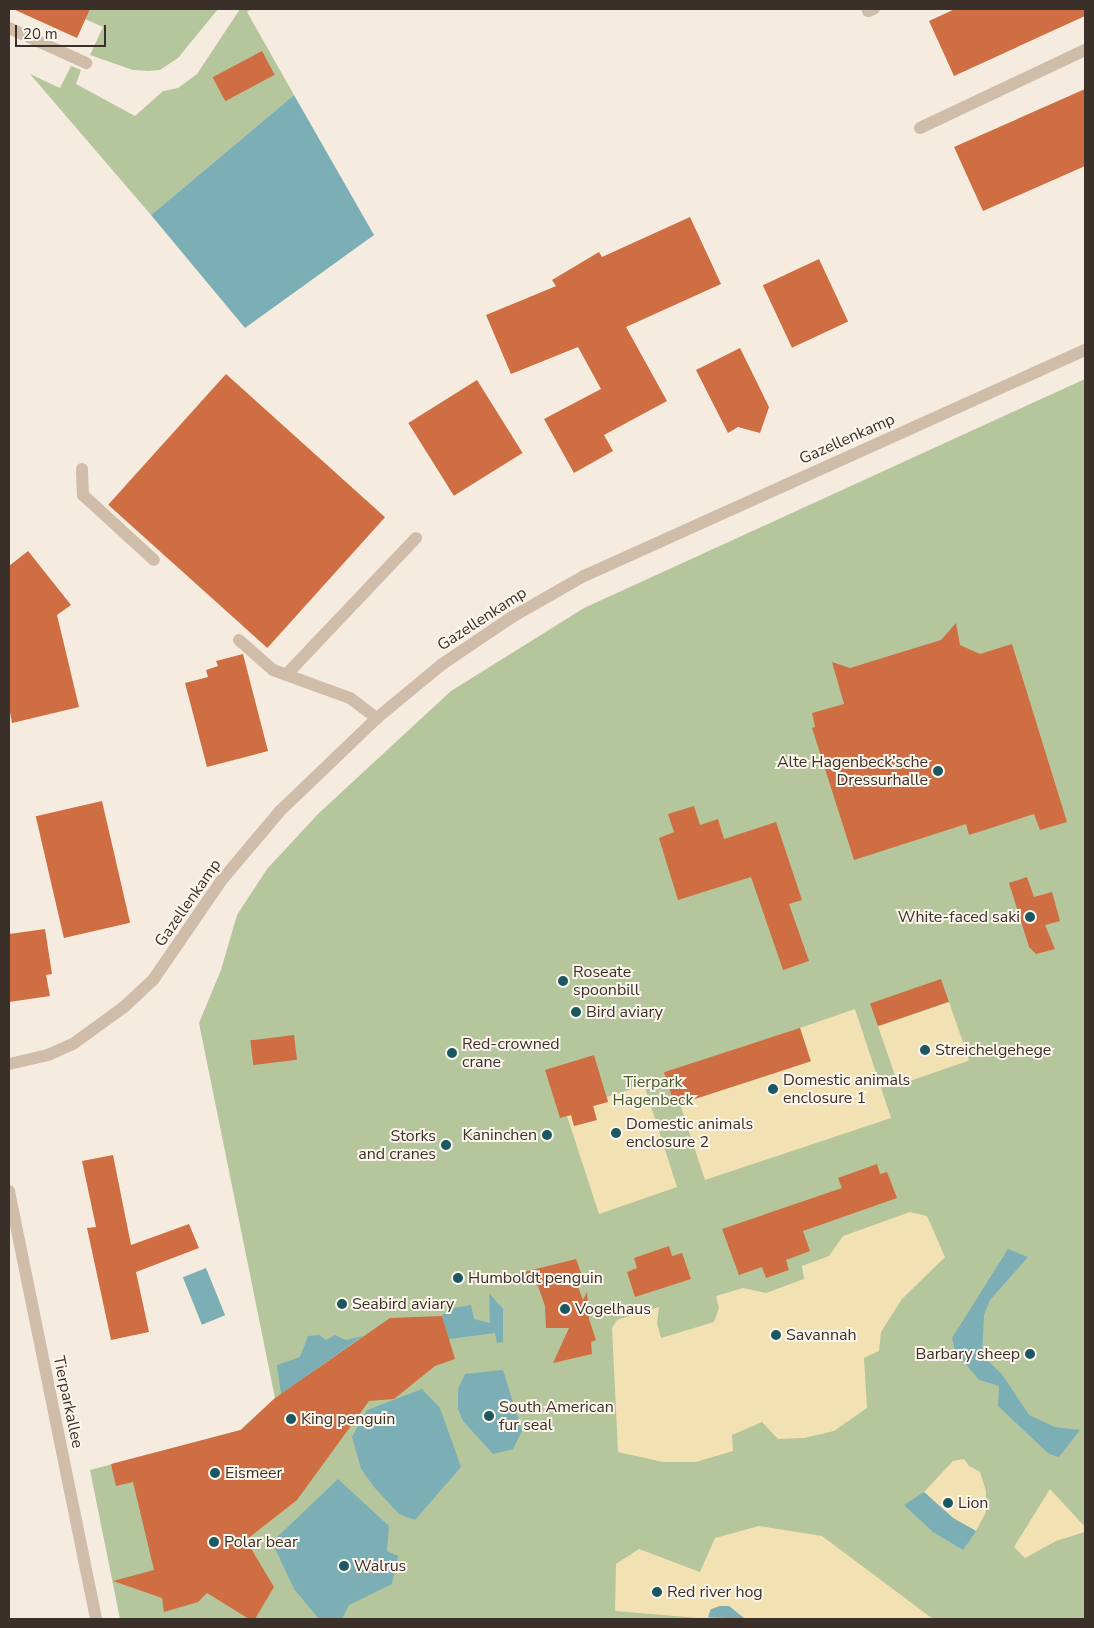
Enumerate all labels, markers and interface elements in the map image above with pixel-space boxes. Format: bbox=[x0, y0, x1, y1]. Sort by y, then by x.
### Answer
scale bar bbox=[18, 15, 109, 47]
text: 20 m bbox=[23, 24, 58, 44]
street label: Gazellenkamp bbox=[796, 409, 898, 469]
street label: Gazellenkamp bbox=[434, 583, 530, 655]
place label: Alte Hagenbeck’sche Dressurhalle bbox=[777, 752, 928, 790]
marker: Alte Hagenbeck’sche Dressurhalle bbox=[932, 765, 944, 777]
street label: Gazellenkamp bbox=[151, 856, 225, 950]
place label: White-faced saki bbox=[898, 907, 1020, 927]
marker: White-faced saki bbox=[1024, 911, 1036, 923]
place label: Roseate spoonbill bbox=[573, 962, 639, 1000]
marker: Roseate spoonbill bbox=[557, 975, 569, 987]
place label: Bird aviary bbox=[586, 1002, 663, 1022]
marker: Bird aviary bbox=[570, 1006, 582, 1018]
place label: Red-crowned crane bbox=[462, 1034, 560, 1072]
place label: Streichelgehege bbox=[935, 1040, 1051, 1060]
marker: Streichelgehege bbox=[919, 1044, 931, 1056]
marker: Red-crowned crane bbox=[446, 1047, 458, 1059]
place label: Domestic animals enclosure 1 bbox=[783, 1070, 910, 1108]
park label: Tierpark Hagenbeck bbox=[613, 1072, 693, 1110]
marker: Domestic animals enclosure 1 bbox=[767, 1083, 779, 1095]
place label: Domestic animals enclosure 2 bbox=[626, 1114, 753, 1152]
place label: Kaninchen bbox=[463, 1125, 537, 1145]
place label: Storks and cranes bbox=[358, 1126, 436, 1164]
marker: Domestic animals enclosure 2 bbox=[610, 1127, 622, 1139]
marker: Kaninchen bbox=[541, 1129, 553, 1141]
marker: Storks and cranes bbox=[440, 1139, 452, 1151]
place label: Humboldt penguin bbox=[468, 1268, 603, 1288]
marker: Humboldt penguin bbox=[452, 1272, 464, 1284]
place label: Seabird aviary bbox=[352, 1294, 454, 1314]
marker: Seabird aviary bbox=[336, 1298, 348, 1310]
place label: Vogelhaus bbox=[575, 1299, 651, 1319]
marker: Vogelhaus bbox=[559, 1303, 571, 1315]
place label: Savannah bbox=[786, 1325, 857, 1345]
marker: Savannah bbox=[770, 1329, 782, 1341]
place label: Barbary sheep bbox=[915, 1344, 1020, 1364]
marker: Barbary sheep bbox=[1024, 1348, 1036, 1360]
street label: Tierparkallee bbox=[49, 1354, 87, 1450]
place label: South American fur seal bbox=[499, 1397, 614, 1435]
place label: King penguin bbox=[301, 1409, 395, 1429]
marker: South American fur seal bbox=[483, 1410, 495, 1422]
marker: King penguin bbox=[285, 1413, 297, 1425]
place label: Eismeer bbox=[225, 1463, 282, 1483]
marker: Eismeer bbox=[209, 1467, 221, 1479]
place label: Lion bbox=[958, 1493, 988, 1513]
marker: Lion bbox=[942, 1497, 954, 1509]
place label: Polar bear bbox=[224, 1532, 298, 1552]
marker: Polar bear bbox=[208, 1536, 220, 1548]
place label: Walrus bbox=[354, 1556, 406, 1576]
marker: Walrus bbox=[338, 1560, 350, 1572]
place label: Red river hog bbox=[667, 1582, 763, 1602]
marker: Red river hog bbox=[651, 1586, 663, 1598]

